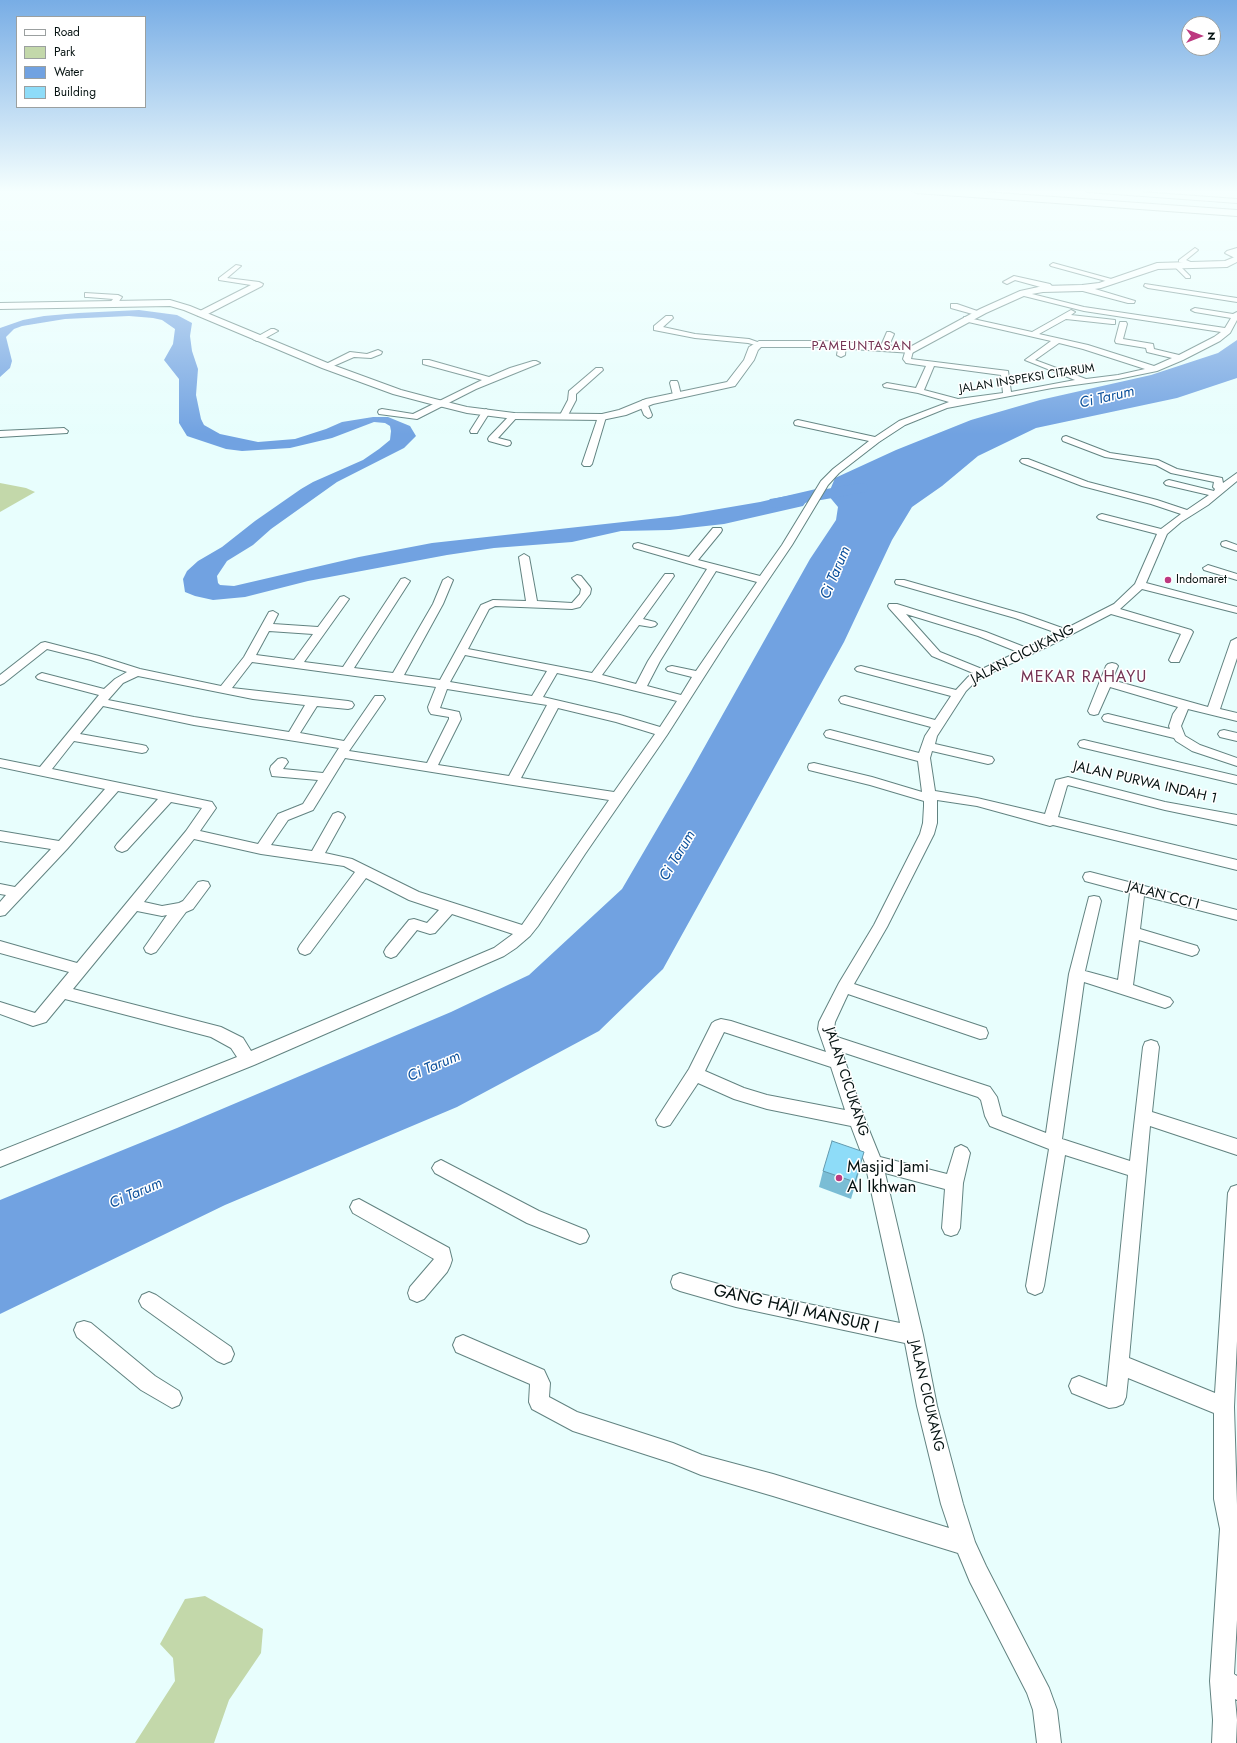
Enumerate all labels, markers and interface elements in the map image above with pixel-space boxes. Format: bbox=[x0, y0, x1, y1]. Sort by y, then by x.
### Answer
legend bbox=[16, 16, 146, 108]
north arrow bbox=[1181, 16, 1221, 56]
text: Road bbox=[54, 23, 80, 41]
text: N bbox=[1204, 32, 1220, 40]
text: Park bbox=[54, 43, 75, 61]
text: Water bbox=[54, 63, 84, 81]
text: Building bbox=[54, 83, 96, 101]
district label: PAMEUNTASAN bbox=[812, 339, 912, 355]
street label: JALAN INSPEKSI CITARUM bbox=[958, 361, 1096, 397]
water label: Ci Tarum bbox=[1078, 383, 1136, 413]
water label: Ci Tarum bbox=[817, 544, 855, 602]
place label: Indomaret bbox=[1176, 573, 1227, 587]
marker: Indomaret bbox=[1163, 575, 1173, 585]
street label: JALAN CICUKANG bbox=[968, 622, 1078, 688]
district label: MEKAR RAHAYU bbox=[1021, 668, 1147, 688]
street label: JALAN PURWA INDAH 1 bbox=[1072, 758, 1218, 808]
water label: Ci Tarum bbox=[656, 827, 700, 885]
street label: JALAN CCI I bbox=[1125, 878, 1201, 914]
street label: JALAN CICUKANG bbox=[820, 1025, 872, 1139]
water label: Ci Tarum bbox=[405, 1048, 463, 1086]
place label: Masjid Jami Al Ikhwan bbox=[847, 1158, 929, 1198]
marker: Masjid Jami Al Ikhwan bbox=[834, 1173, 844, 1183]
water label: Ci Tarum bbox=[107, 1175, 165, 1213]
street label: GANG HAJI MANSUR I bbox=[711, 1281, 881, 1339]
street label: JALAN CICUKANG bbox=[905, 1339, 947, 1453]

